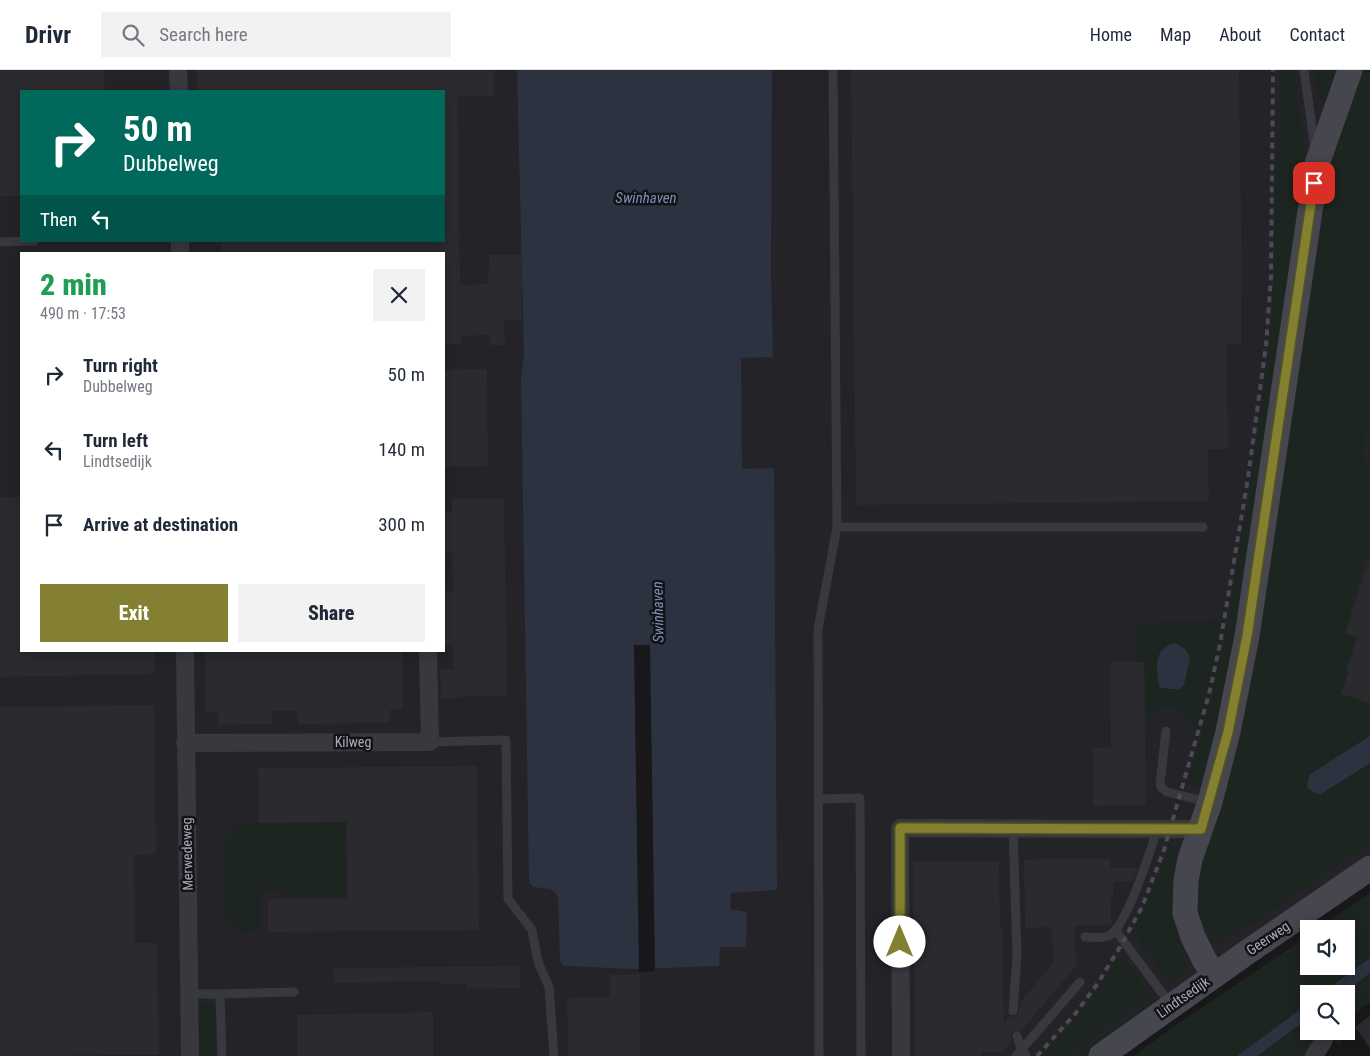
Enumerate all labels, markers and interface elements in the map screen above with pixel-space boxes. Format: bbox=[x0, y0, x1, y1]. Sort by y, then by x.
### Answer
search box bbox=[101, 12, 451, 57]
text: Drivr bbox=[25, 21, 71, 49]
icon: search bbox=[119, 21, 147, 49]
text: Search here bbox=[159, 23, 248, 46]
text: Home bbox=[1090, 24, 1132, 45]
text: Map bbox=[1160, 24, 1191, 45]
text: About bbox=[1219, 24, 1261, 45]
text: Contact bbox=[1289, 24, 1345, 45]
text: 50 m bbox=[123, 109, 192, 150]
icon: right bbox=[40, 110, 105, 175]
text: Dubbelweg bbox=[123, 151, 219, 176]
pin bbox=[1293, 162, 1335, 204]
icon: arrive bbox=[1300, 169, 1328, 197]
water label: Swinhaven bbox=[615, 189, 677, 207]
icon: left bbox=[87, 205, 115, 233]
text: Then bbox=[40, 208, 77, 231]
text: 2 min bbox=[40, 267, 107, 302]
button: close bbox=[373, 269, 425, 321]
text: 490 m · 17:53 bbox=[40, 304, 126, 323]
text: Turn right bbox=[83, 354, 158, 377]
icon: right bbox=[40, 361, 68, 389]
text: 50 m bbox=[388, 363, 425, 386]
text: Dubbelweg bbox=[83, 377, 153, 396]
text: Turn left bbox=[83, 429, 148, 452]
icon: left bbox=[40, 436, 68, 464]
text: 140 m bbox=[378, 438, 425, 461]
text: Lindtsedijk bbox=[83, 452, 152, 471]
icon: arrive bbox=[40, 511, 68, 539]
text: Arrive at destination bbox=[83, 513, 238, 536]
text: 300 m bbox=[378, 513, 425, 536]
water label: Swinhaven bbox=[648, 581, 668, 643]
button: Exit bbox=[40, 584, 228, 642]
button: Share bbox=[238, 584, 425, 642]
street label: Kilweg bbox=[335, 734, 371, 750]
street label: Merwedeweg bbox=[178, 817, 196, 891]
position arrow bbox=[873, 915, 925, 967]
street label: Geerweg bbox=[1243, 918, 1293, 958]
map controls bbox=[1300, 920, 1355, 1040]
button: sound bbox=[1300, 920, 1355, 975]
street label: Lindtsedijk bbox=[1154, 973, 1213, 1021]
button: search bbox=[1300, 985, 1355, 1040]

